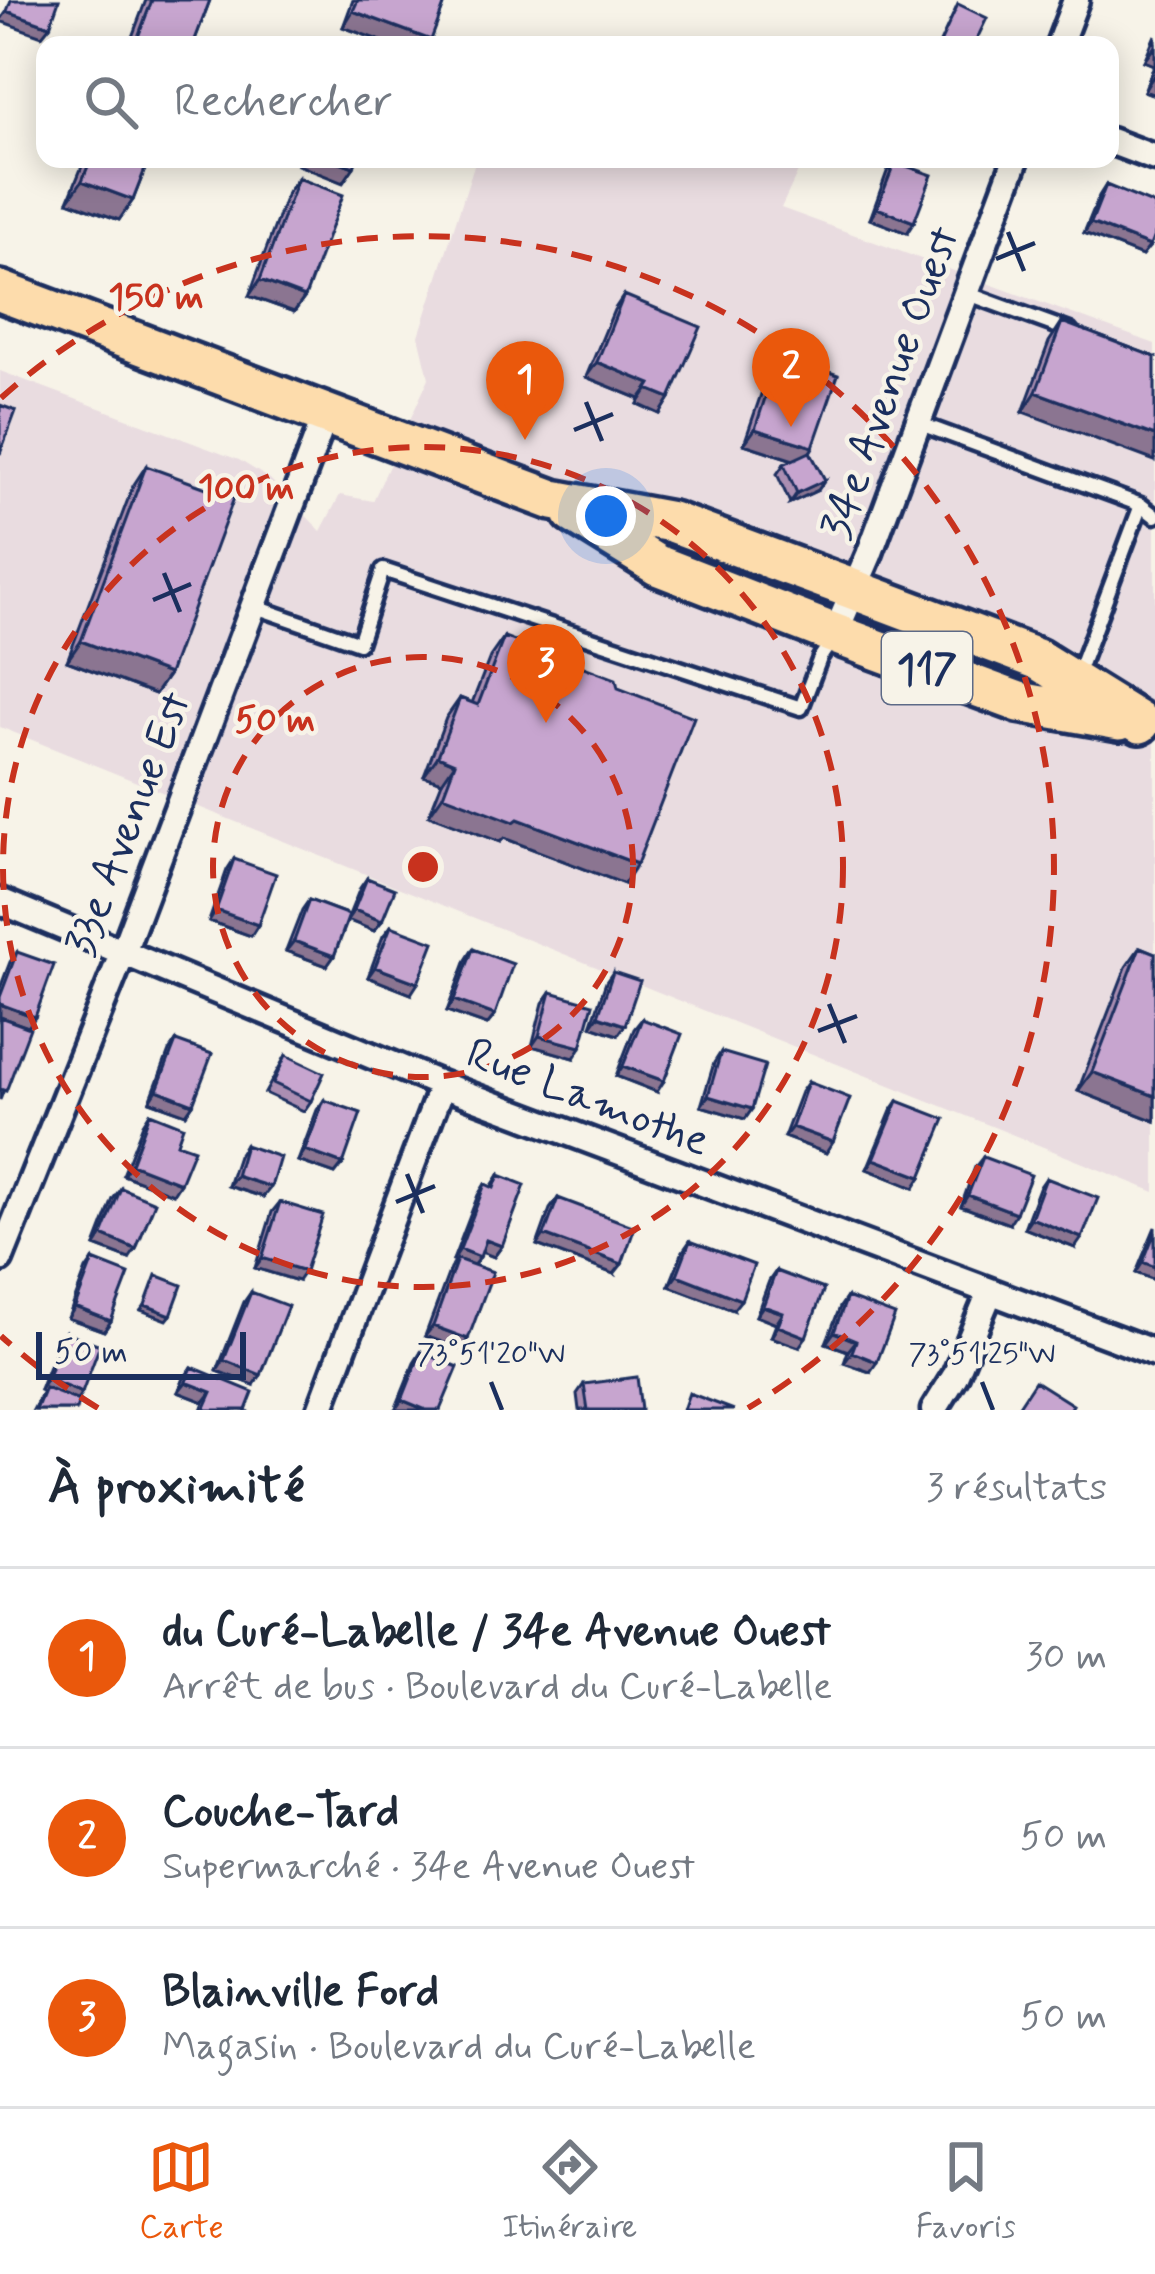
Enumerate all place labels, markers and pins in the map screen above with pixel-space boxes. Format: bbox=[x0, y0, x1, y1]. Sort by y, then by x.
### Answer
pin: 2 bbox=[752, 328, 830, 427]
pin: 1 bbox=[486, 341, 564, 440]
pin: 3 bbox=[507, 624, 585, 723]
centre of rings bbox=[402, 846, 444, 888]

